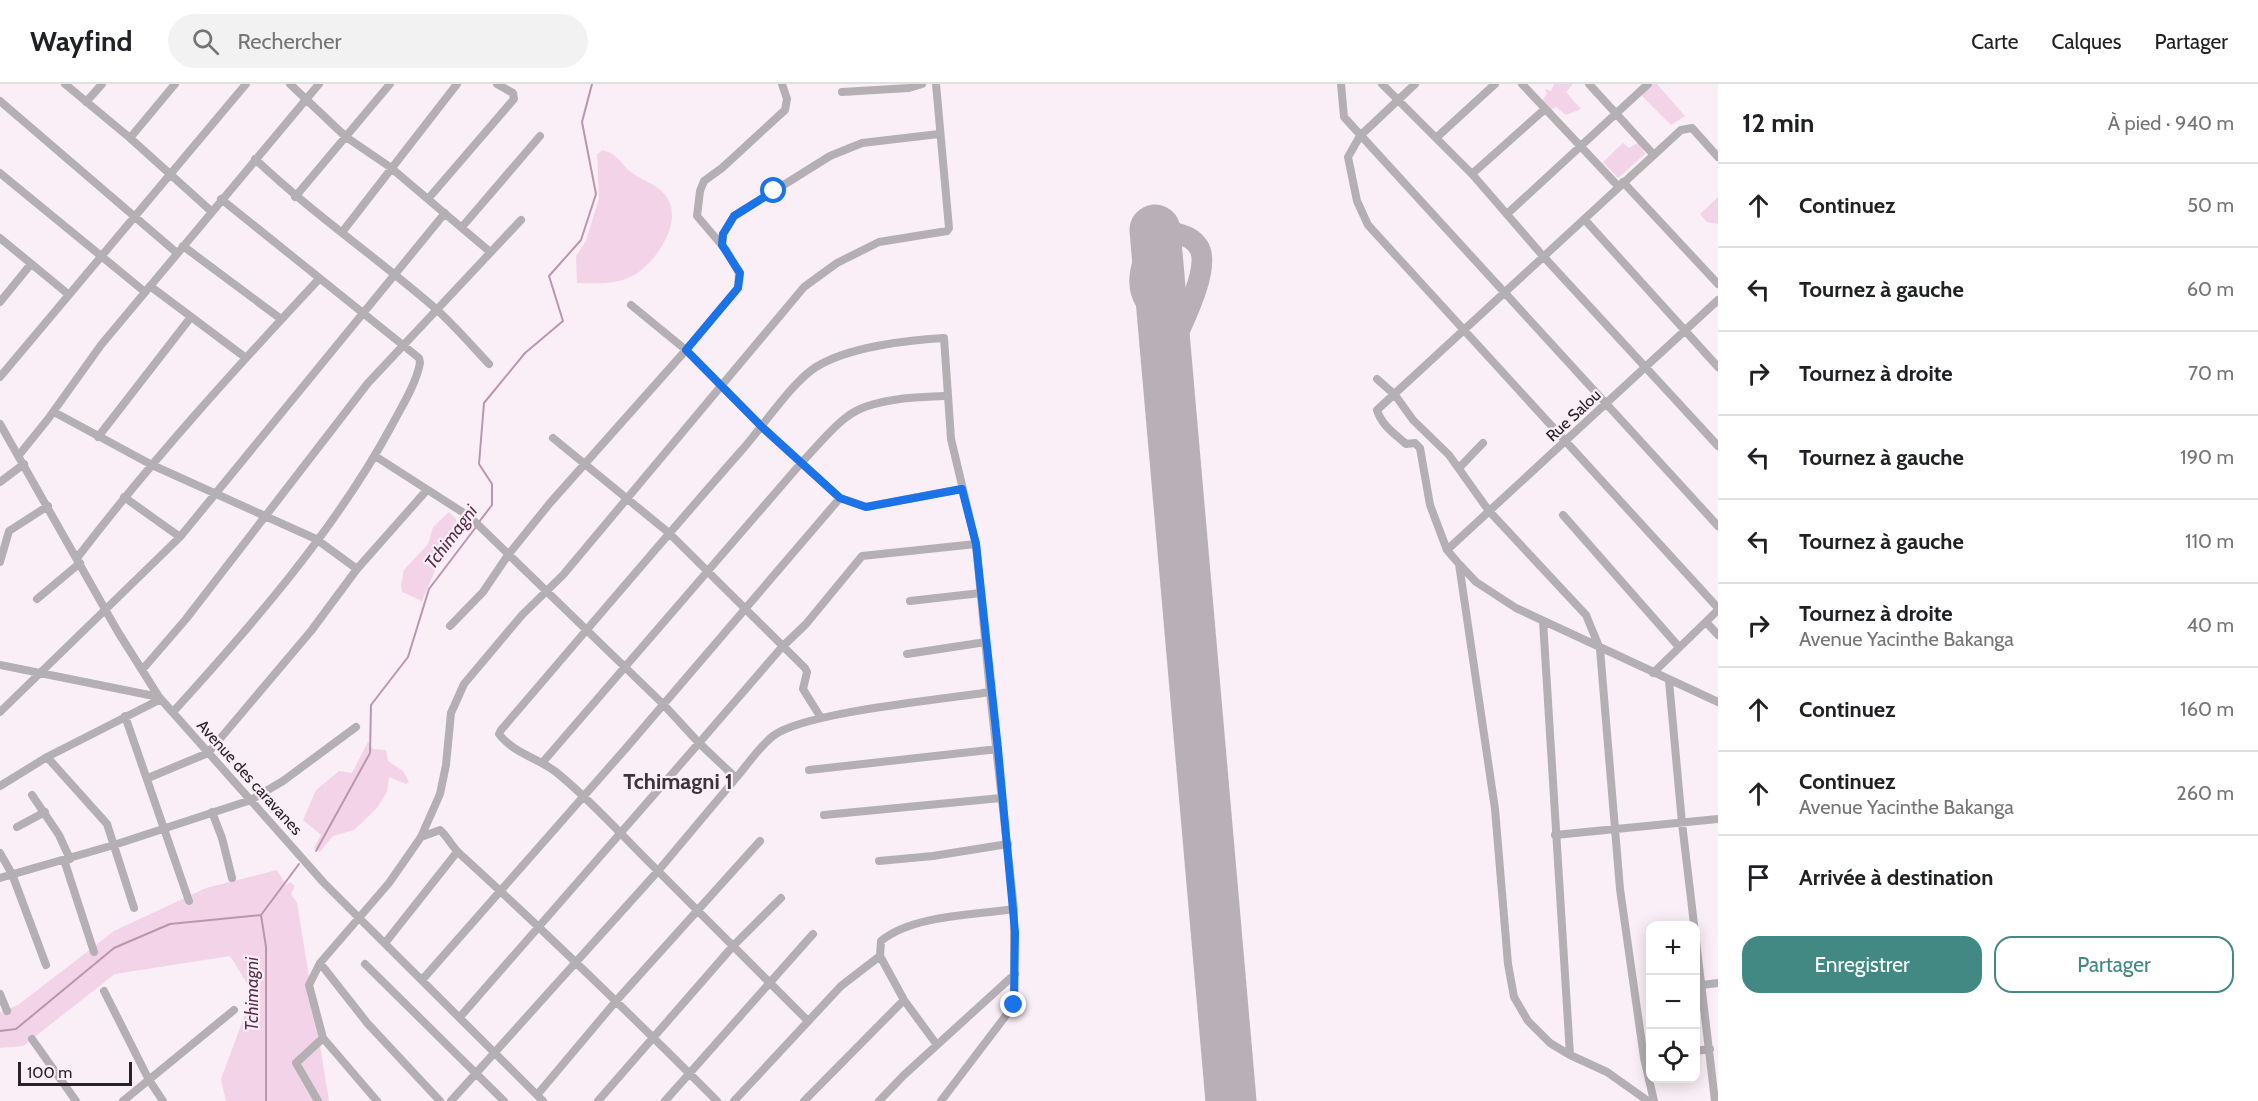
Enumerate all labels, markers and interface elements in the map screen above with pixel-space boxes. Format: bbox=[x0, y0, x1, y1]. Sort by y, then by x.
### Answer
search box bbox=[168, 14, 588, 68]
text: Wayfind bbox=[30, 24, 132, 58]
icon: search bbox=[189, 25, 222, 58]
text: Rechercher bbox=[237, 28, 341, 55]
text: Carte bbox=[1971, 29, 2019, 54]
text: Calques bbox=[2052, 29, 2122, 54]
text: Partager bbox=[2155, 29, 2228, 54]
text: 12 min bbox=[1742, 107, 1814, 139]
text: À pied · 940 m bbox=[2108, 111, 2234, 135]
route start bbox=[760, 177, 786, 203]
icon: ahead bbox=[1742, 189, 1775, 222]
text: Continuez bbox=[1799, 192, 1896, 219]
text: 50 m bbox=[2187, 193, 2234, 217]
icon: left bbox=[1742, 273, 1775, 306]
text: Tournez à gauche bbox=[1799, 276, 1964, 303]
text: 60 m bbox=[2187, 277, 2234, 301]
icon: right bbox=[1742, 357, 1775, 390]
text: Tournez à droite bbox=[1799, 360, 1953, 387]
text: 70 m bbox=[2188, 361, 2234, 385]
street label: Rue Salou bbox=[1542, 385, 1605, 445]
icon: left bbox=[1742, 441, 1775, 474]
text: Tournez à gauche bbox=[1799, 444, 1964, 471]
text: 190 m bbox=[2180, 445, 2234, 469]
water label: Tchimagni bbox=[420, 500, 483, 573]
icon: left bbox=[1742, 525, 1775, 558]
text: Tournez à gauche bbox=[1799, 528, 1964, 555]
text: 110 m bbox=[2185, 529, 2234, 553]
text: Tournez à droite bbox=[1799, 600, 1953, 627]
icon: right bbox=[1742, 609, 1775, 642]
text: 40 m bbox=[2186, 613, 2234, 637]
text: Avenue Yacinthe Bakanga bbox=[1799, 627, 2014, 651]
icon: ahead bbox=[1742, 693, 1775, 726]
text: Continuez bbox=[1799, 696, 1896, 723]
text: 160 m bbox=[2180, 697, 2234, 721]
street label: Avenue des caravanes bbox=[193, 716, 306, 839]
district label: Tchimagni 1 bbox=[623, 768, 733, 795]
text: Continuez bbox=[1799, 768, 1896, 795]
icon: ahead bbox=[1742, 777, 1775, 810]
text: 260 m bbox=[2176, 781, 2234, 805]
text: Avenue Yacinthe Bakanga bbox=[1799, 795, 2014, 819]
icon: arrive bbox=[1742, 861, 1775, 894]
text: Arrivée à destination bbox=[1799, 864, 1993, 891]
map controls bbox=[1646, 921, 1700, 1083]
button: + bbox=[1646, 921, 1700, 975]
button: Enregistrer bbox=[1742, 936, 1982, 993]
button: Partager bbox=[1994, 936, 2234, 993]
water label: Tchimagni bbox=[241, 956, 263, 1031]
button: − bbox=[1646, 975, 1700, 1029]
route end bbox=[1000, 991, 1026, 1017]
button: locate bbox=[1646, 1029, 1700, 1083]
scale bar bbox=[18, 1059, 132, 1086]
text: 100 m bbox=[27, 1063, 72, 1082]

